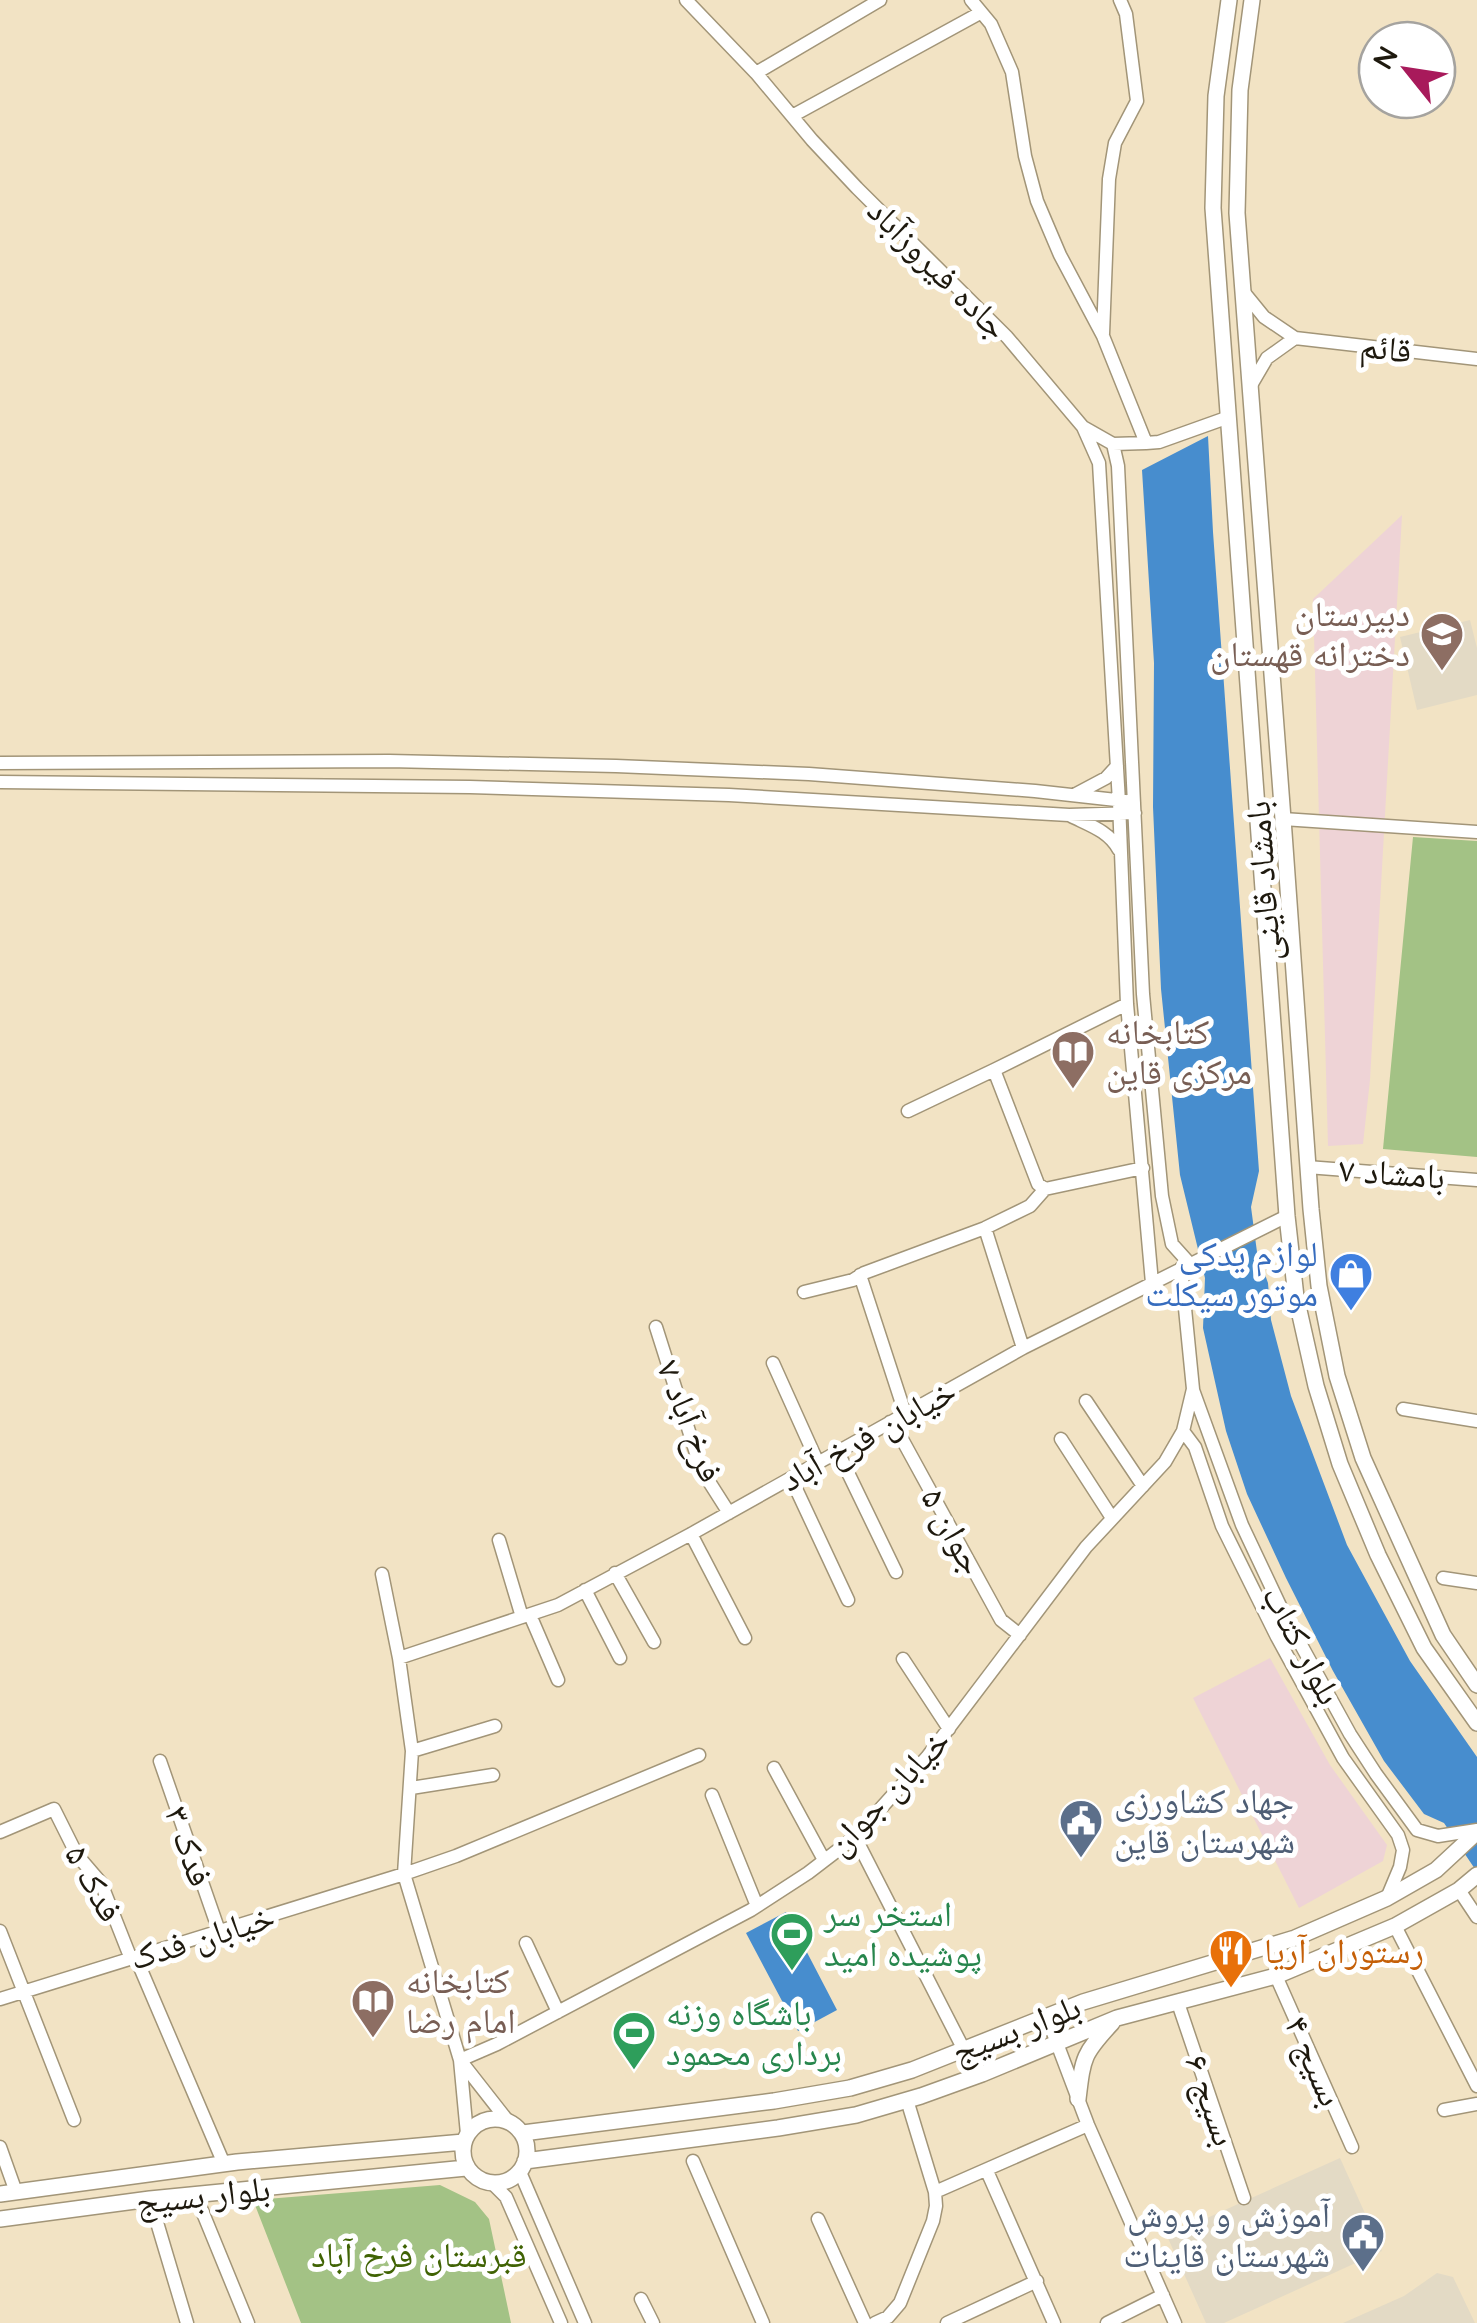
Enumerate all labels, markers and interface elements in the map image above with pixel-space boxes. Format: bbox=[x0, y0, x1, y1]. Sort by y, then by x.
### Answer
north arrow bbox=[1357, 20, 1457, 120]
text: N bbox=[1365, 40, 1405, 75]
street label: جاده فیروزآباد bbox=[859, 188, 1019, 348]
street label: قائم bbox=[1358, 322, 1414, 374]
place label: دبیرستان دخترانه قهستان bbox=[1210, 591, 1410, 675]
school or university icon: دبیرستان دخترانه قهستان bbox=[1419, 611, 1465, 672]
street label: بامشاد قاینی bbox=[1234, 800, 1290, 963]
place label: کتابخانه مرکزی قاین bbox=[1106, 1009, 1252, 1093]
library icon: کتابخانه مرکزی قاین bbox=[1050, 1029, 1096, 1090]
street label: بامشاد ۷ bbox=[1338, 1146, 1447, 1198]
place label: لوازم یدکی موتور سیکلت bbox=[1145, 1231, 1318, 1315]
shop icon: لوازم یدکی موتور سیکلت bbox=[1328, 1251, 1374, 1312]
street label: فرخ آباد ۷ bbox=[647, 1353, 734, 1488]
street label: خیابان فرخ آباد bbox=[772, 1368, 964, 1501]
street label: جوان ۵ bbox=[912, 1479, 996, 1582]
street label: بلوار کتاب bbox=[1253, 1577, 1353, 1712]
street label: خیابان جوان bbox=[816, 1719, 959, 1864]
place label: جهاد کشاورزی شهرستان قاین bbox=[1114, 1778, 1295, 1862]
public building icon: جهاد کشاورزی شهرستان قاین bbox=[1058, 1798, 1104, 1859]
street label: فدک ۳ bbox=[156, 1800, 224, 1892]
street label: فدک ۵ bbox=[56, 1836, 134, 1929]
place label: استخر سر پوشیده امید bbox=[823, 1891, 982, 1975]
street label: خیابان فدک bbox=[124, 1893, 279, 1979]
sports icon: استخر سر پوشیده امید bbox=[769, 1911, 815, 1972]
restaurant icon: رستوران آریا bbox=[1208, 1928, 1254, 1989]
place label: رستوران آریا bbox=[1264, 1928, 1424, 1972]
place label: کتابخانه امام رضا bbox=[406, 1958, 516, 2044]
library icon: کتابخانه امام رضا bbox=[350, 1978, 396, 2039]
street label: بلوار بسیج bbox=[945, 1983, 1087, 2074]
place label: باشگاه وزنه برداری محمود bbox=[666, 1990, 842, 2074]
street label: بسیج ۴ bbox=[1275, 2009, 1354, 2113]
sports icon: باشگاه وزنه برداری محمود bbox=[611, 2010, 657, 2071]
street label: بسیج ۶ bbox=[1175, 2048, 1248, 2152]
street label: بلوار بسیج bbox=[134, 2165, 272, 2224]
place label: آموزش و پروش شهرستان قاینات bbox=[1123, 2192, 1331, 2276]
public building icon: آموزش و پروش شهرستان قاینات bbox=[1340, 2212, 1386, 2273]
park label: قبرستان فرخ آباد bbox=[311, 2232, 527, 2277]

